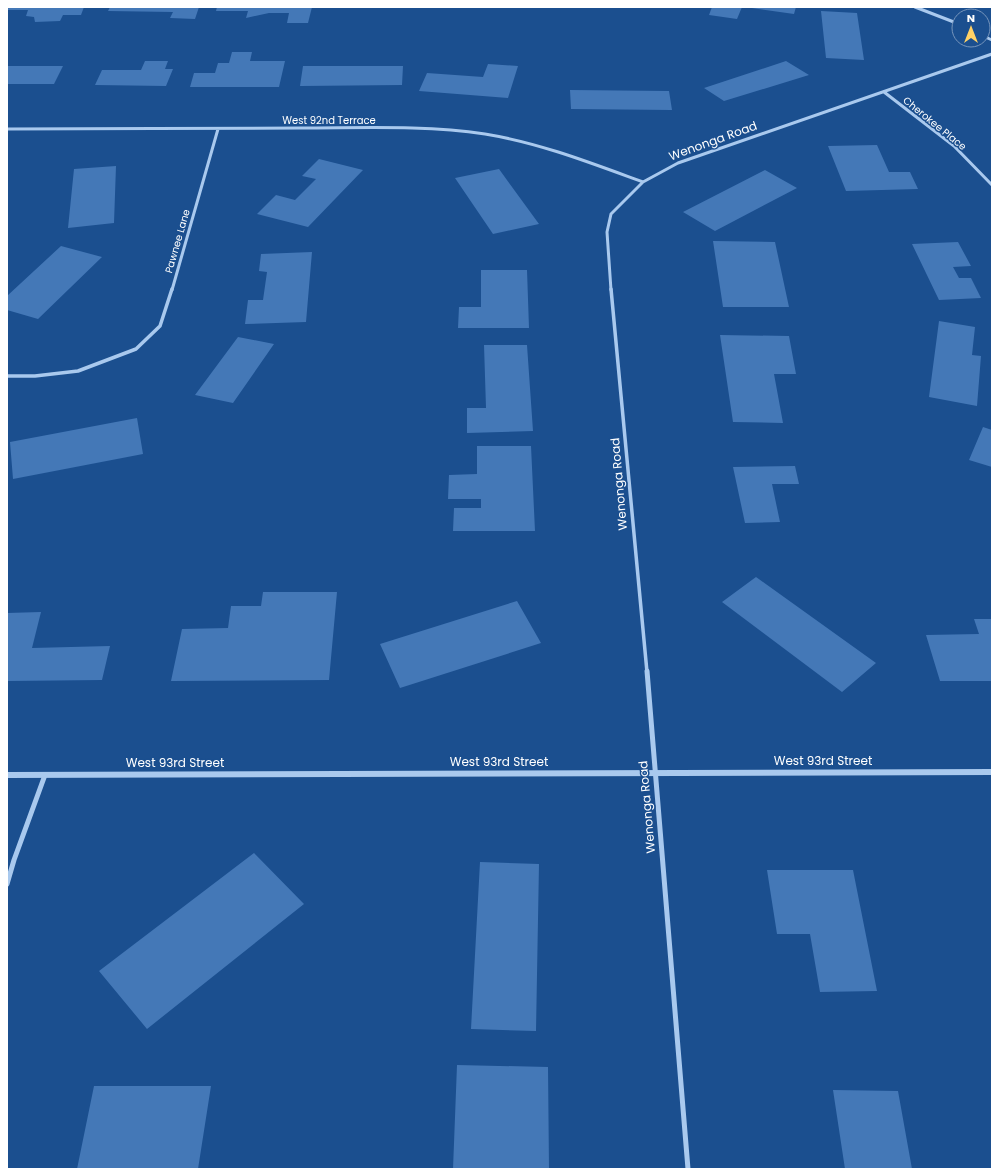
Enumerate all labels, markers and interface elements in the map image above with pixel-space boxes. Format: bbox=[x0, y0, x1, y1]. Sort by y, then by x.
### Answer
north arrow bbox=[951, 8, 991, 48]
text: N bbox=[967, 10, 975, 26]
street label: Cherokee Place bbox=[900, 93, 970, 154]
street label: West 92nd Terrace bbox=[282, 113, 376, 128]
street label: Wenonga Road bbox=[666, 117, 759, 164]
street label: Pawnee Lane bbox=[161, 207, 194, 275]
street label: Wenonga Road bbox=[606, 437, 631, 531]
street label: West 93rd Street bbox=[774, 752, 872, 769]
street label: West 93rd Street bbox=[450, 753, 548, 770]
street label: West 93rd Street bbox=[126, 754, 224, 771]
street label: Wenonga Road bbox=[634, 760, 659, 854]

